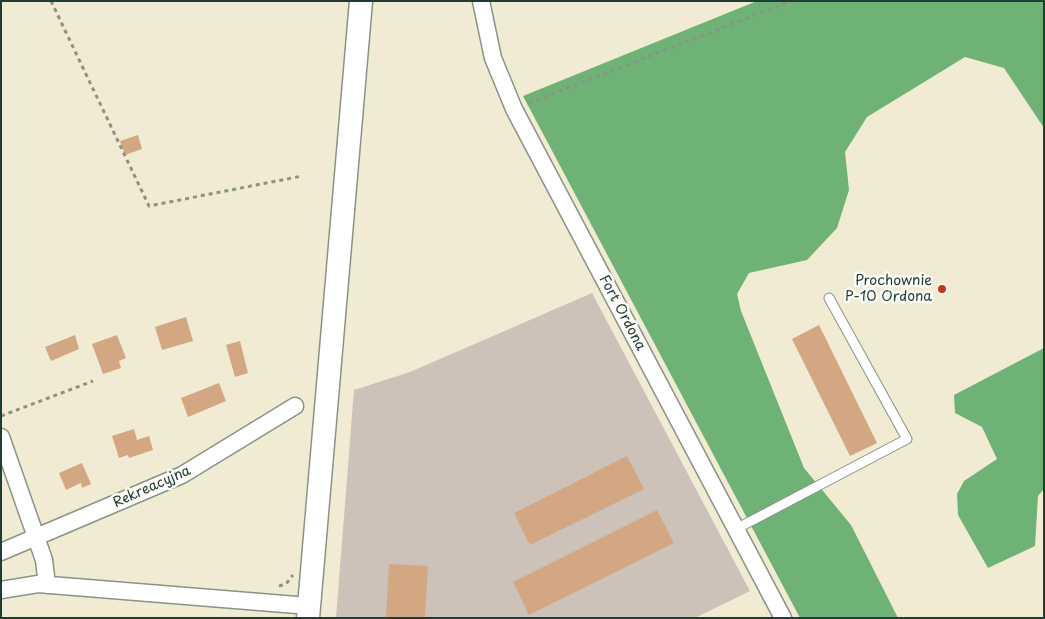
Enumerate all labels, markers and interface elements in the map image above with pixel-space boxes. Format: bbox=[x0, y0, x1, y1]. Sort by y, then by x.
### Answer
street label: Fort Ordona bbox=[595, 272, 649, 354]
place label: Prochownie P-10 Ordona bbox=[845, 273, 932, 306]
marker: Prochownie P-10 Ordona bbox=[936, 283, 948, 295]
street label: Rekreacyjna bbox=[111, 462, 193, 512]

